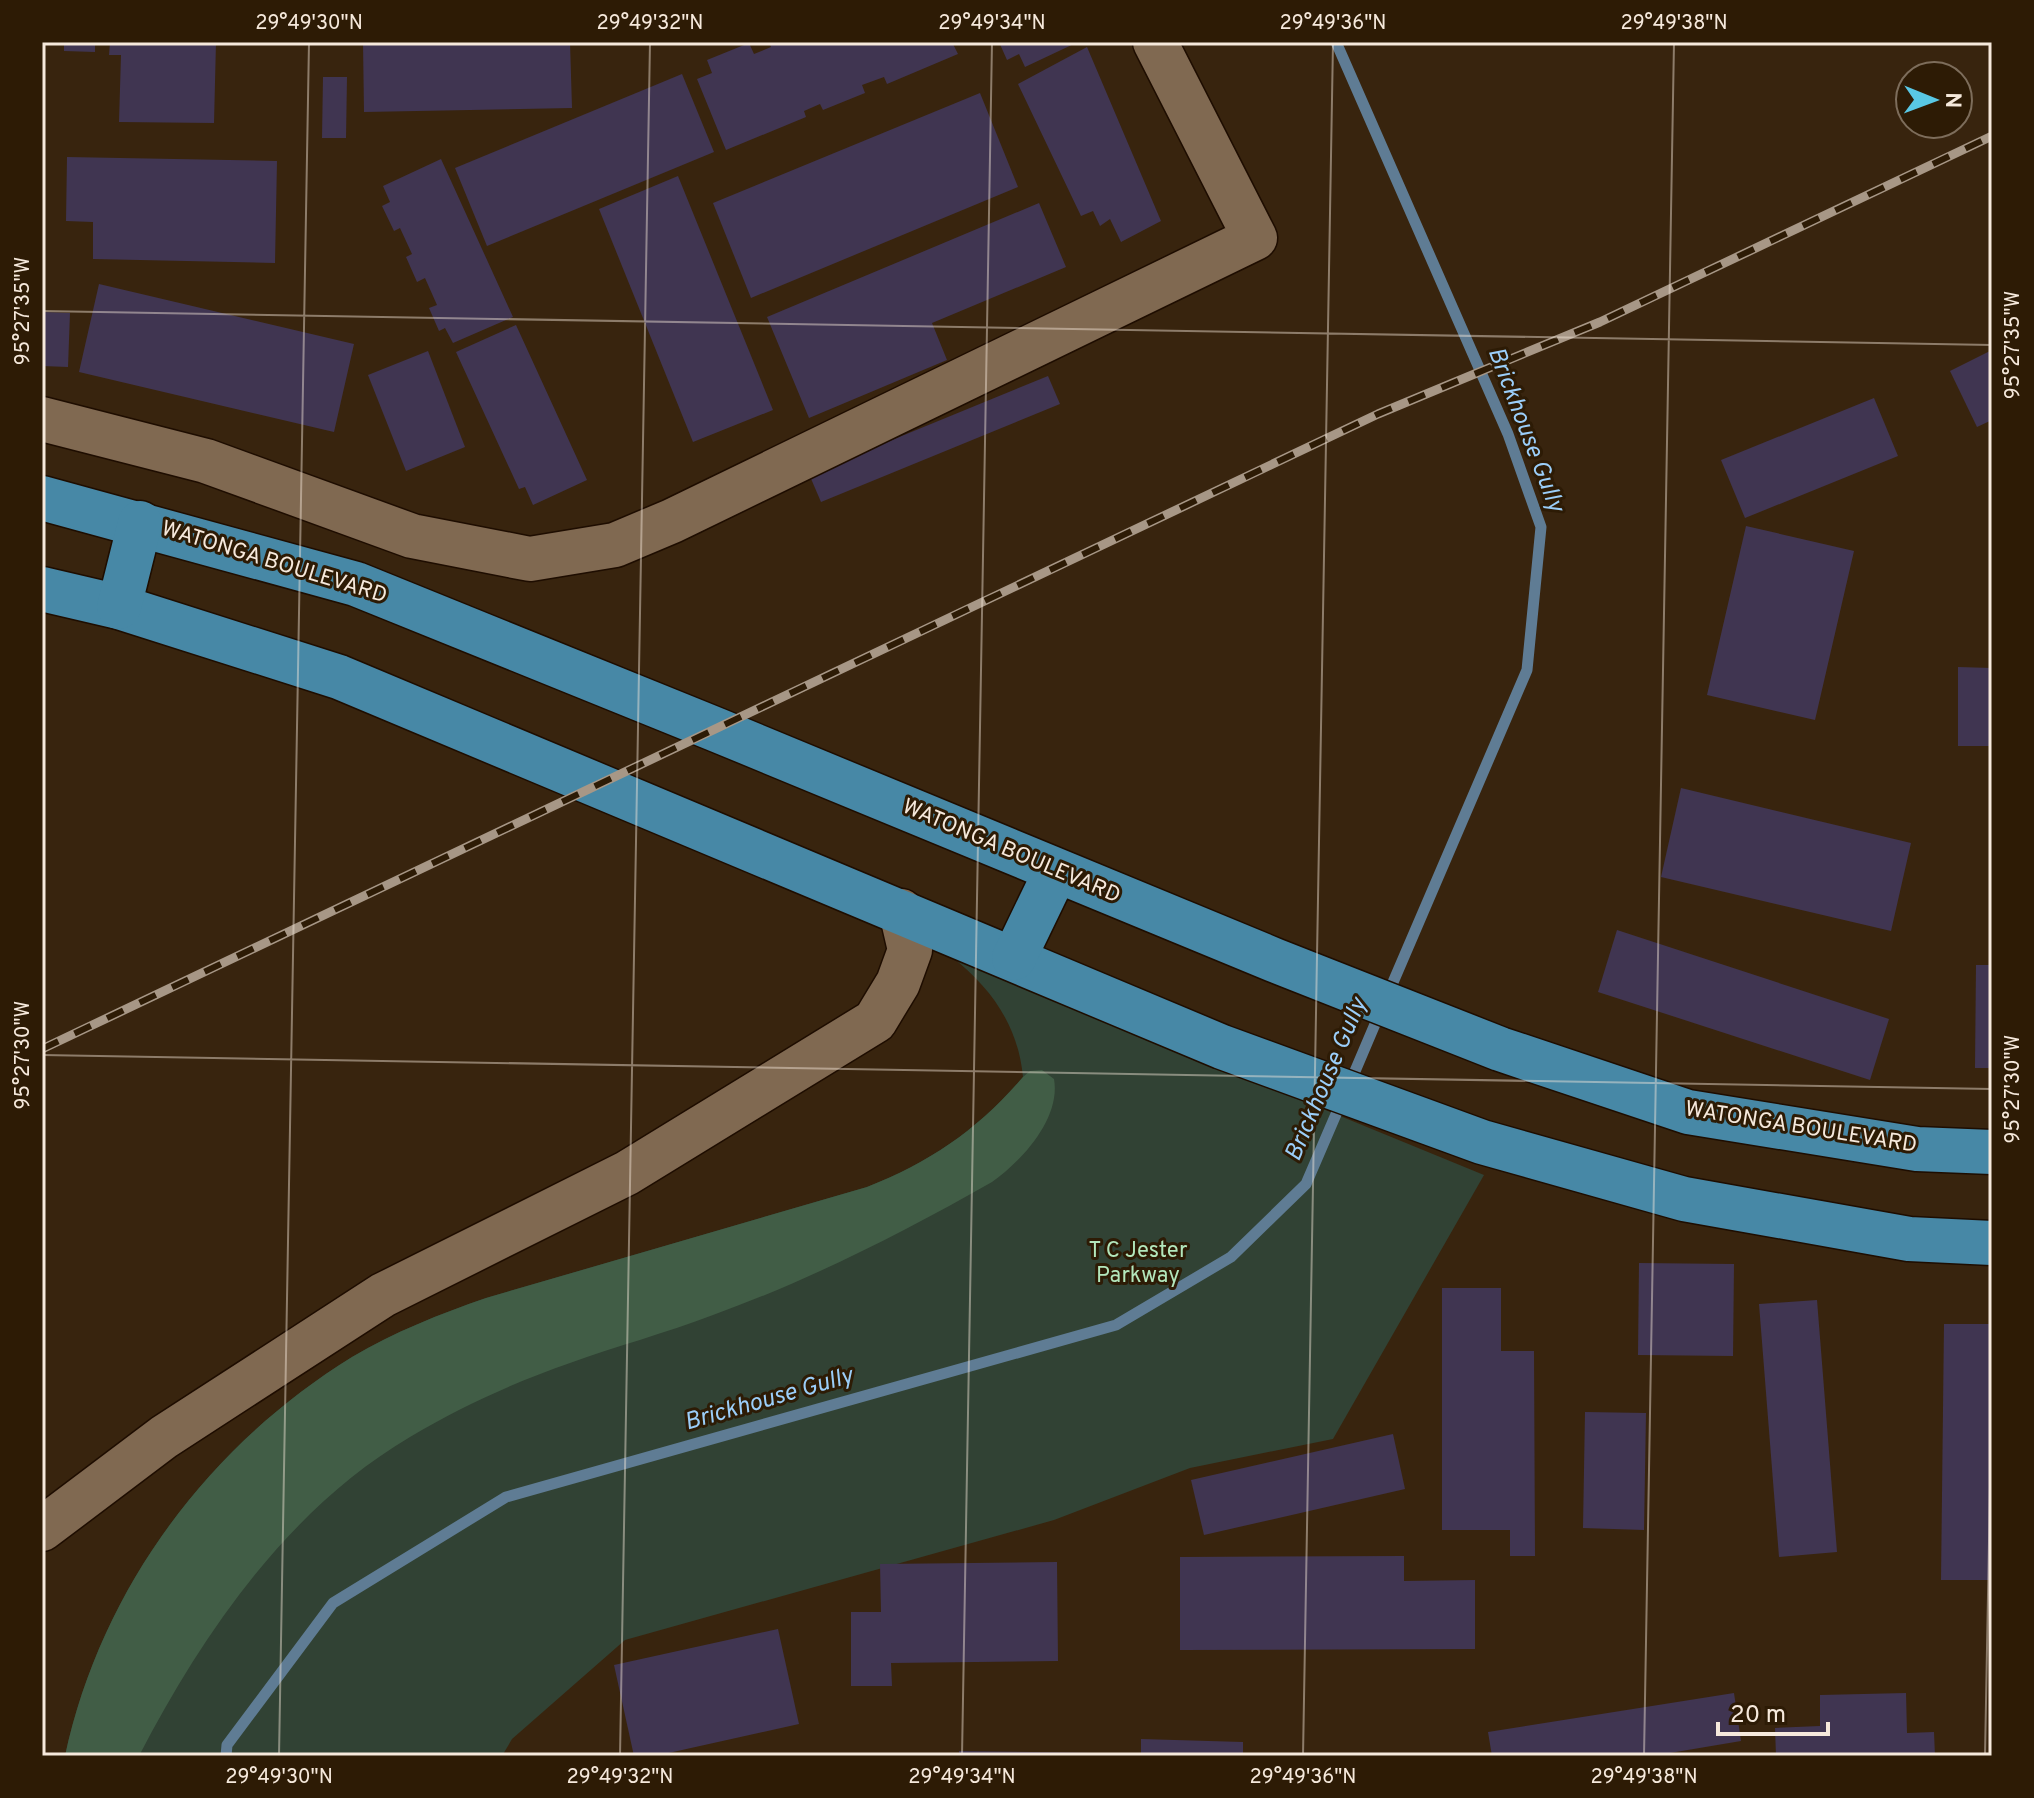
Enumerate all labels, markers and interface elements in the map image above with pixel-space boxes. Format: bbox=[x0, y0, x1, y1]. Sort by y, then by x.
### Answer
text: 29°49'30"N bbox=[255, 11, 363, 37]
text: 29°49'32"N bbox=[597, 11, 703, 37]
text: 29°49'34"N bbox=[938, 11, 1046, 37]
text: 29°49'36"N bbox=[1280, 11, 1386, 37]
text: 29°49'38"N bbox=[1620, 11, 1728, 37]
north arrow bbox=[1894, 60, 1974, 140]
text: N bbox=[1938, 92, 1965, 108]
text: 95°27'35"W bbox=[11, 257, 37, 365]
text: 95°27'35"W bbox=[2001, 291, 2027, 399]
water label: Brickhouse Gully bbox=[1480, 343, 1571, 518]
street label: WATONGA BOULEVARD bbox=[158, 516, 390, 610]
street label: WATONGA BOULEVARD bbox=[898, 794, 1124, 910]
water label: Brickhouse Gully bbox=[1279, 992, 1376, 1166]
text: 95°27'30"W bbox=[11, 1001, 37, 1109]
text: 95°27'30"W bbox=[2001, 1035, 2027, 1143]
street label: WATONGA BOULEVARD bbox=[1683, 1096, 1919, 1160]
park label: T C Jester Parkway bbox=[1089, 1238, 1188, 1290]
water label: Brickhouse Gully bbox=[681, 1361, 859, 1438]
scale bar bbox=[1718, 1686, 1828, 1736]
text: 20 m bbox=[1730, 1701, 1786, 1731]
text: 29°49'30"N bbox=[225, 1765, 333, 1791]
text: 29°49'32"N bbox=[567, 1765, 673, 1791]
text: 29°49'34"N bbox=[908, 1765, 1016, 1791]
text: 29°49'36"N bbox=[1250, 1765, 1356, 1791]
text: 29°49'38"N bbox=[1590, 1765, 1698, 1791]

